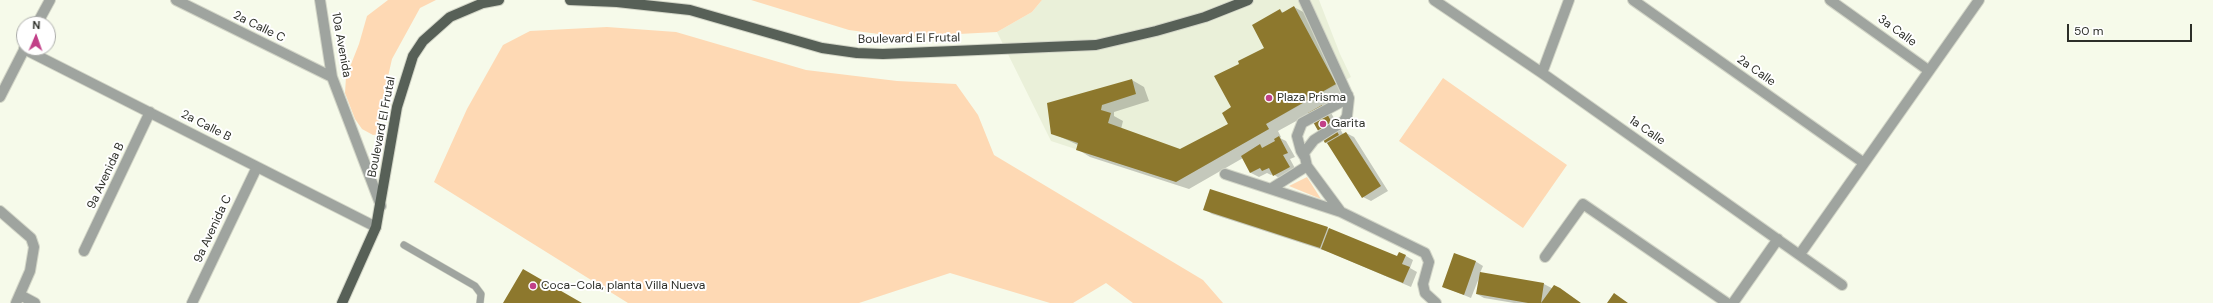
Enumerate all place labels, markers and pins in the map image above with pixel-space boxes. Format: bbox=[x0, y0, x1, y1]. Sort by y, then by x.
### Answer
place label: Plaza Prisma bbox=[1277, 91, 1346, 105]
marker: Plaza Prisma bbox=[1264, 93, 1274, 103]
place label: Garita bbox=[1331, 117, 1365, 131]
marker: Garita bbox=[1318, 119, 1328, 129]
place label: Coca-Cola, planta Villa Nueva bbox=[541, 279, 705, 293]
marker: Coca-Cola, planta Villa Nueva bbox=[528, 281, 538, 291]

